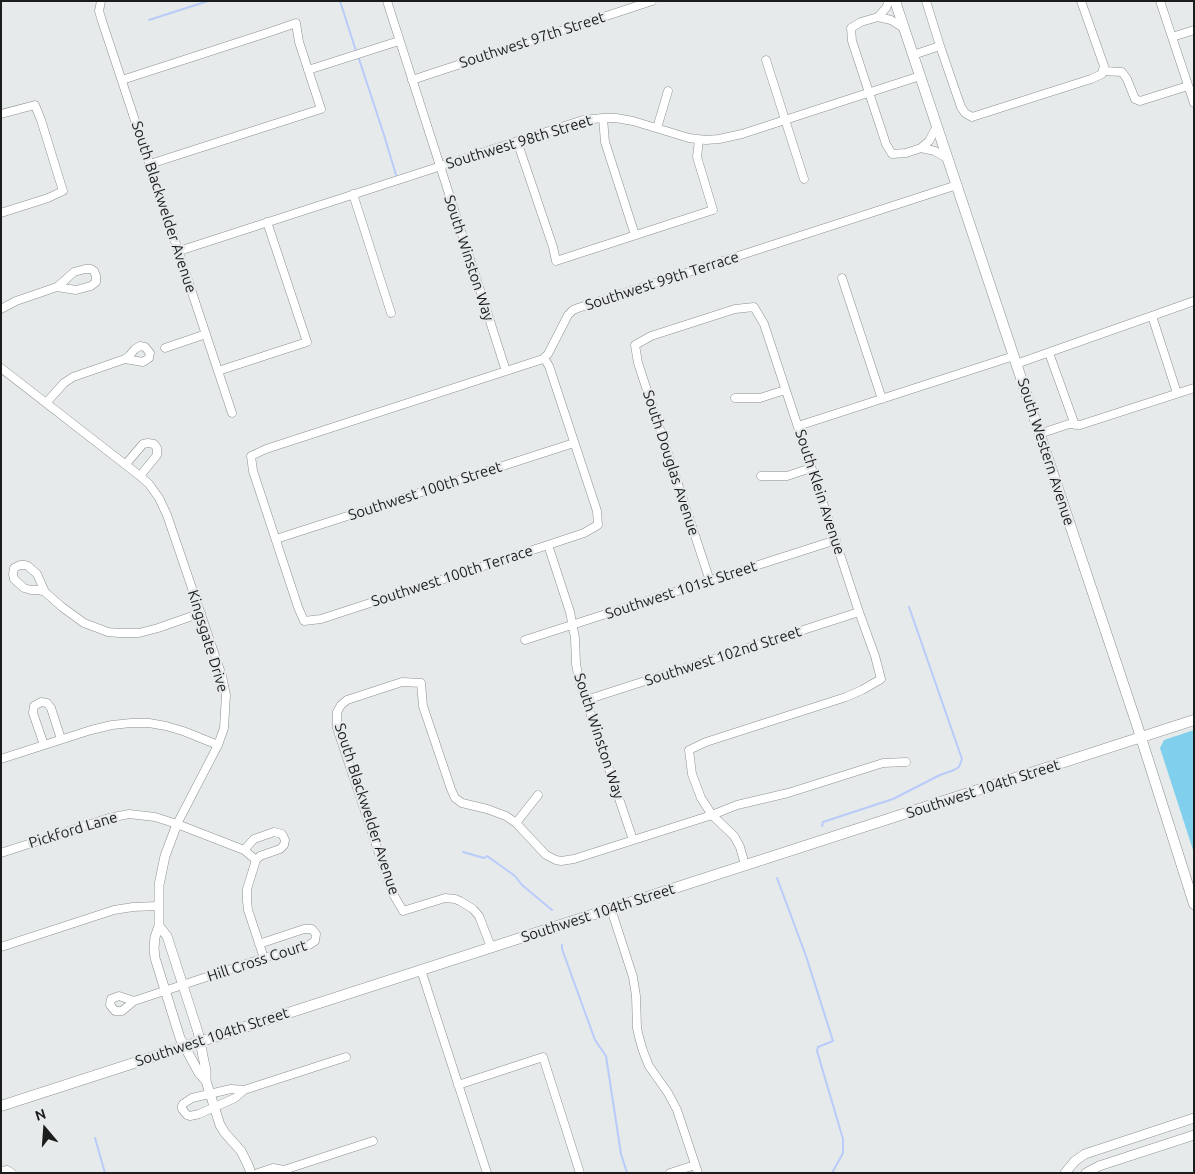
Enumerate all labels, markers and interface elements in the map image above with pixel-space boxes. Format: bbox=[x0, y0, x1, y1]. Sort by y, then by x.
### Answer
street label: Southwest 97th Street bbox=[457, 8, 607, 72]
street label: Southwest 98th Street bbox=[444, 111, 594, 173]
street label: South Blackwelder Avenue bbox=[128, 119, 200, 295]
street label: South Winston Way bbox=[440, 193, 498, 323]
street label: Southwest 99th Terrace bbox=[583, 248, 741, 314]
street label: South Western Avenue bbox=[1014, 376, 1078, 528]
street label: South Douglas Avenue bbox=[639, 388, 703, 538]
street label: South Klein Avenue bbox=[791, 427, 849, 557]
street label: Southwest 100th Street bbox=[346, 458, 504, 524]
street label: Southwest 100th Terrace bbox=[369, 541, 535, 611]
street label: Southwest 101st Street bbox=[603, 557, 759, 623]
street label: Kingsgate Drive bbox=[184, 588, 232, 694]
street label: Southwest 102nd Street bbox=[643, 622, 803, 690]
street label: South Winston Way bbox=[570, 671, 628, 801]
street label: South Blackwelder Avenue bbox=[331, 721, 403, 897]
street label: Southwest 104th Street bbox=[904, 756, 1062, 822]
street label: Pickford Lane bbox=[27, 808, 119, 852]
street label: Southwest 104th Street bbox=[519, 880, 677, 946]
street label: Hill Cross Court bbox=[205, 936, 309, 986]
street label: Southwest 104th Street bbox=[133, 1004, 291, 1070]
north arrow bbox=[20, 1104, 70, 1154]
text: N bbox=[33, 1106, 48, 1124]

